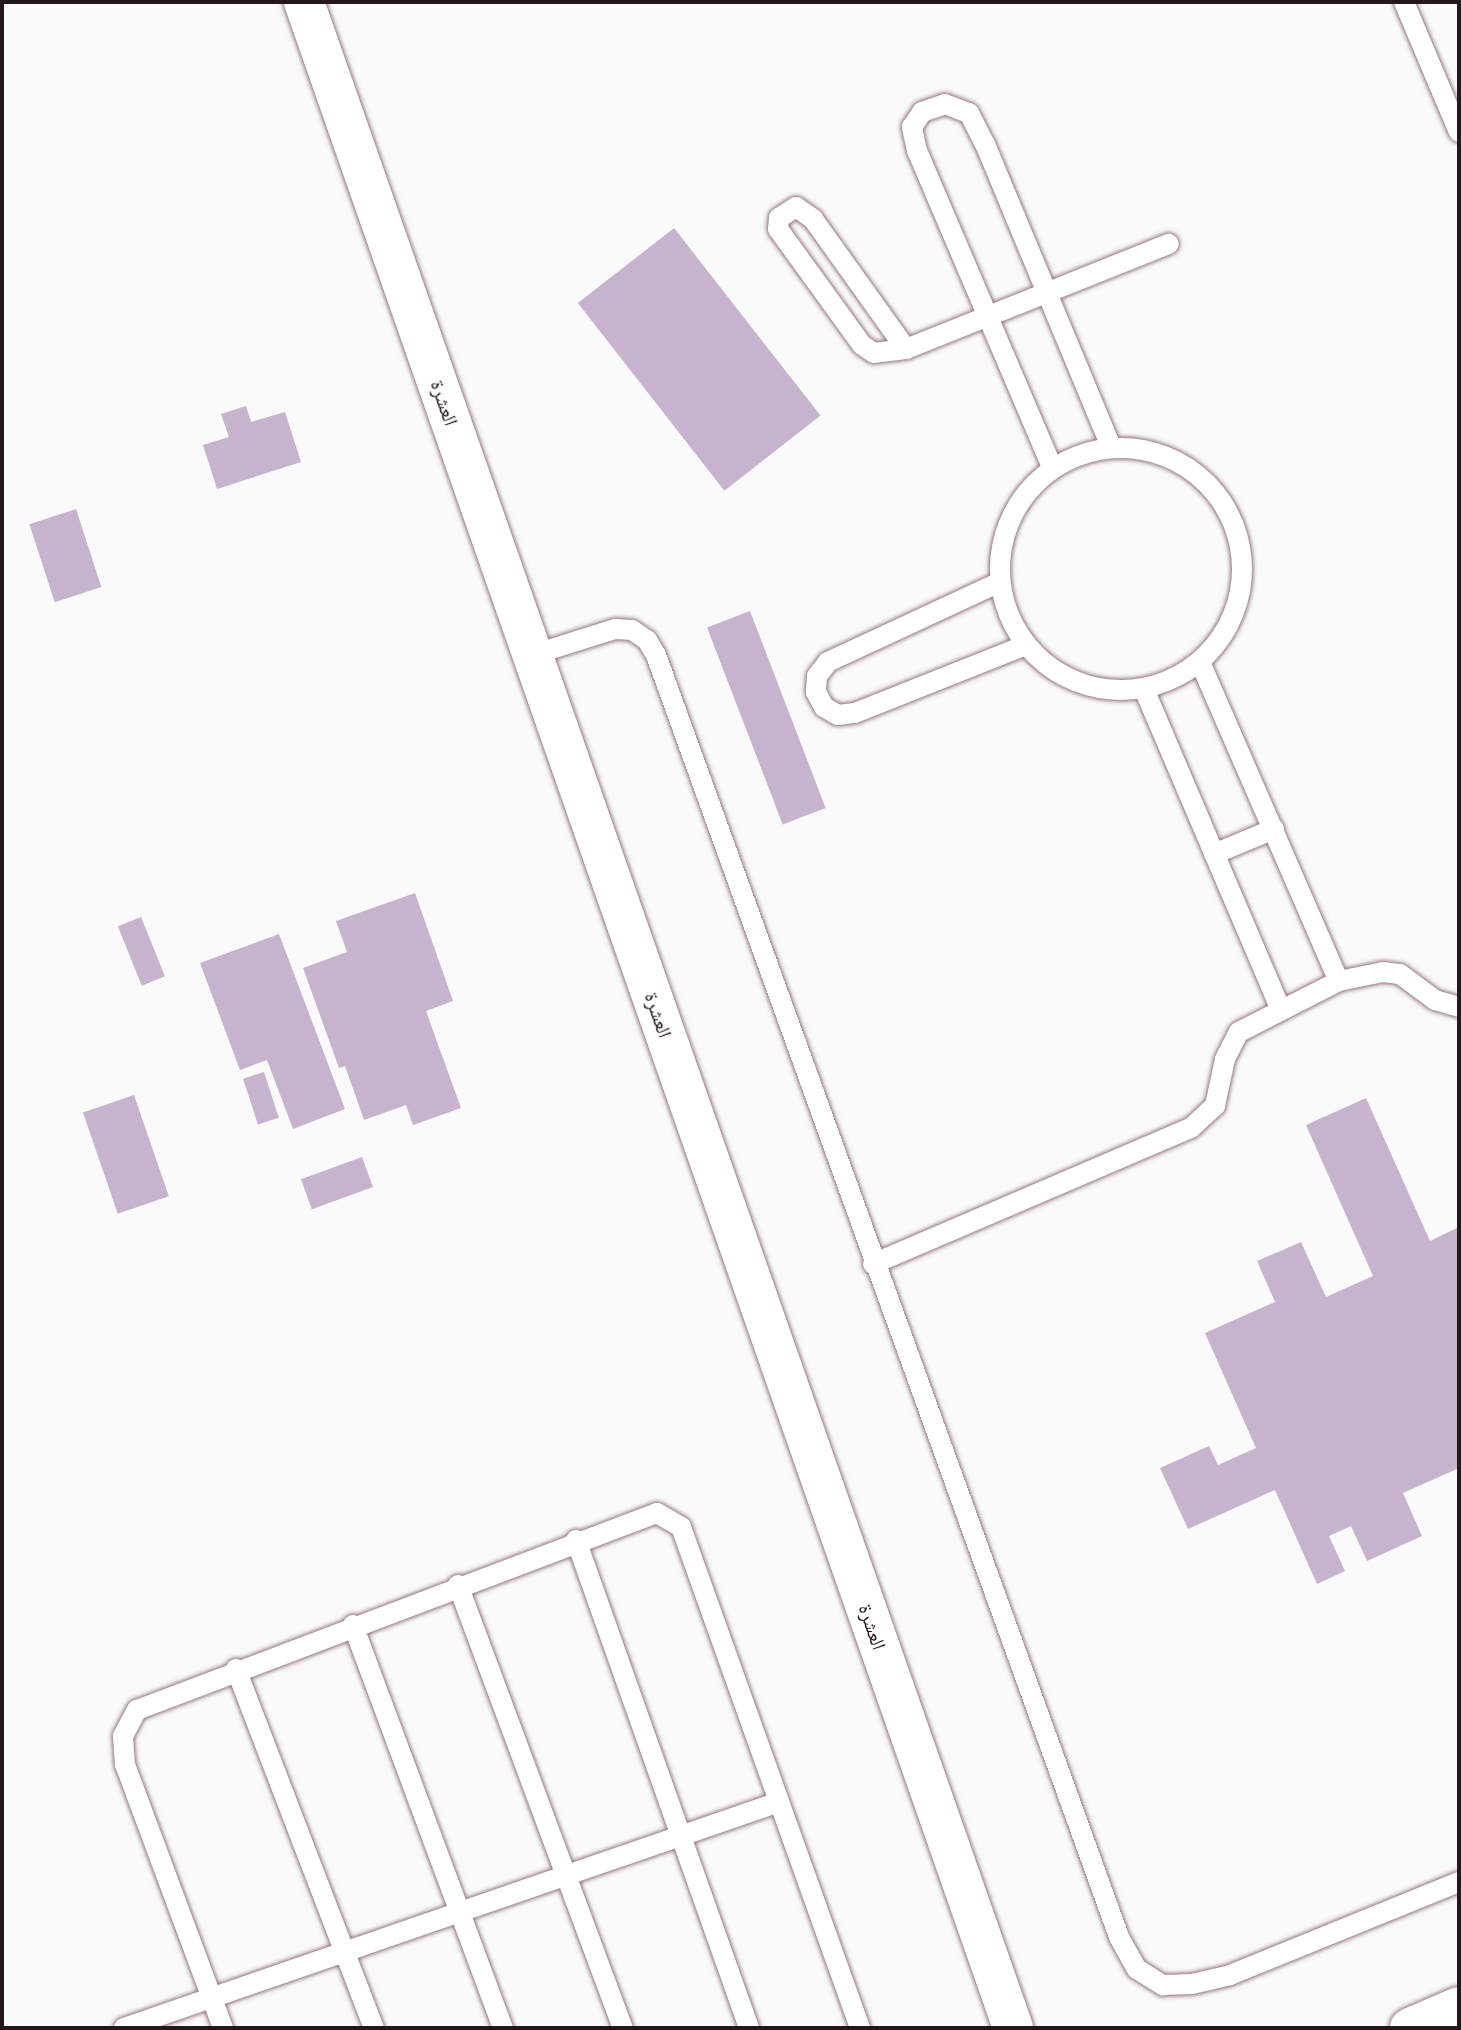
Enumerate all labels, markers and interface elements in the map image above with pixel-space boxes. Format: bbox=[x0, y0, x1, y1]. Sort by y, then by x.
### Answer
street label: العشرة bbox=[425, 377, 463, 429]
street label: العشرة bbox=[639, 989, 677, 1041]
street label: العشرة bbox=[853, 1601, 891, 1653]

